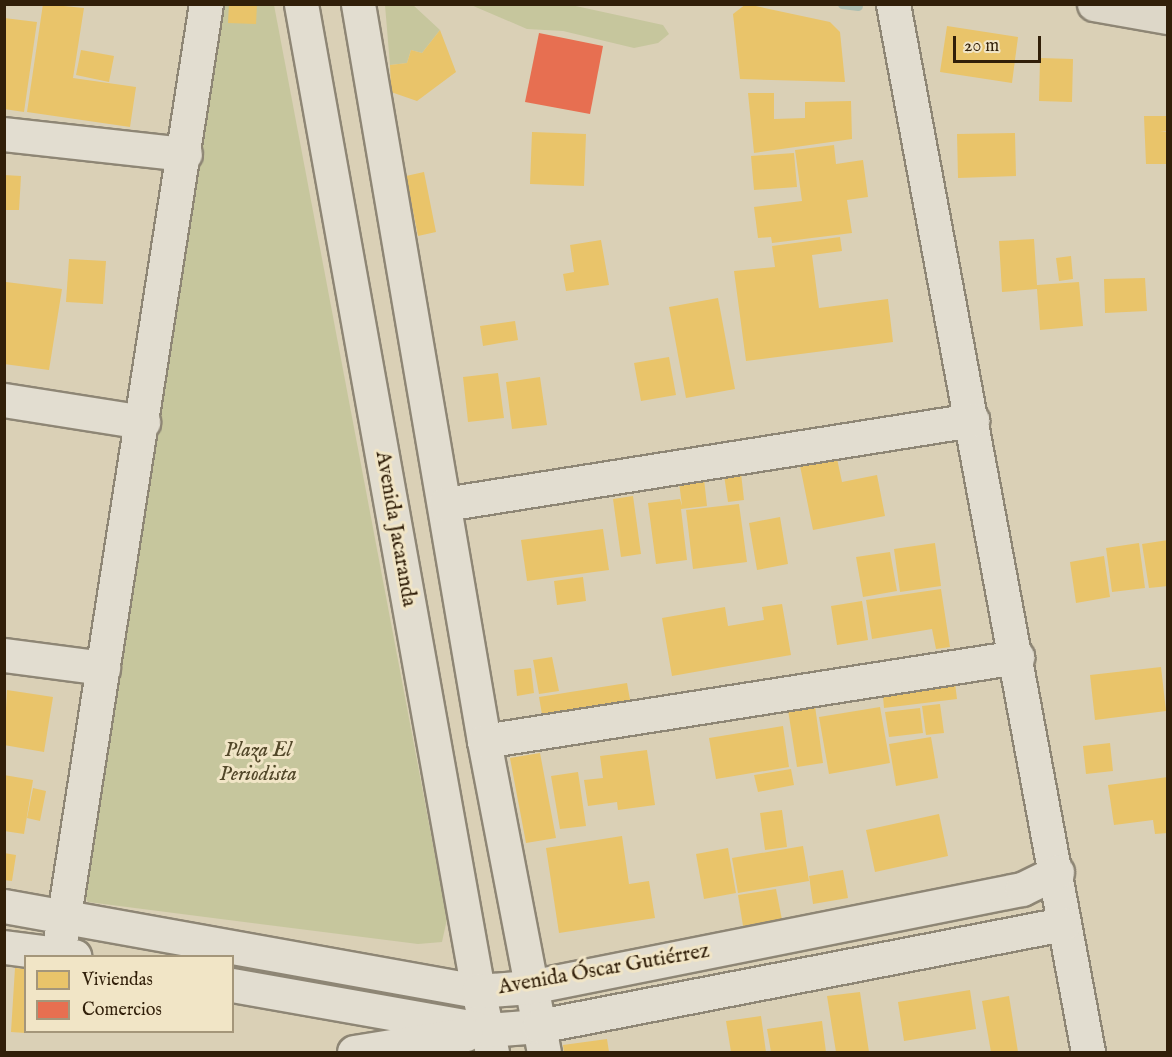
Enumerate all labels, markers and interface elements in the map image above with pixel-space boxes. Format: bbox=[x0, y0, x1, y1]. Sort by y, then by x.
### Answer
scale bar bbox=[956, 24, 1044, 62]
text: 20 m bbox=[964, 35, 999, 58]
street label: Avenida Jacaranda bbox=[369, 449, 421, 609]
park label: Plaza El Periodista bbox=[219, 738, 297, 788]
street label: Avenida Óscar Gutiérrez bbox=[496, 939, 712, 1001]
legend bbox=[24, 955, 234, 1033]
text: Viviendas bbox=[82, 969, 153, 992]
text: Comercios bbox=[82, 999, 162, 1022]

